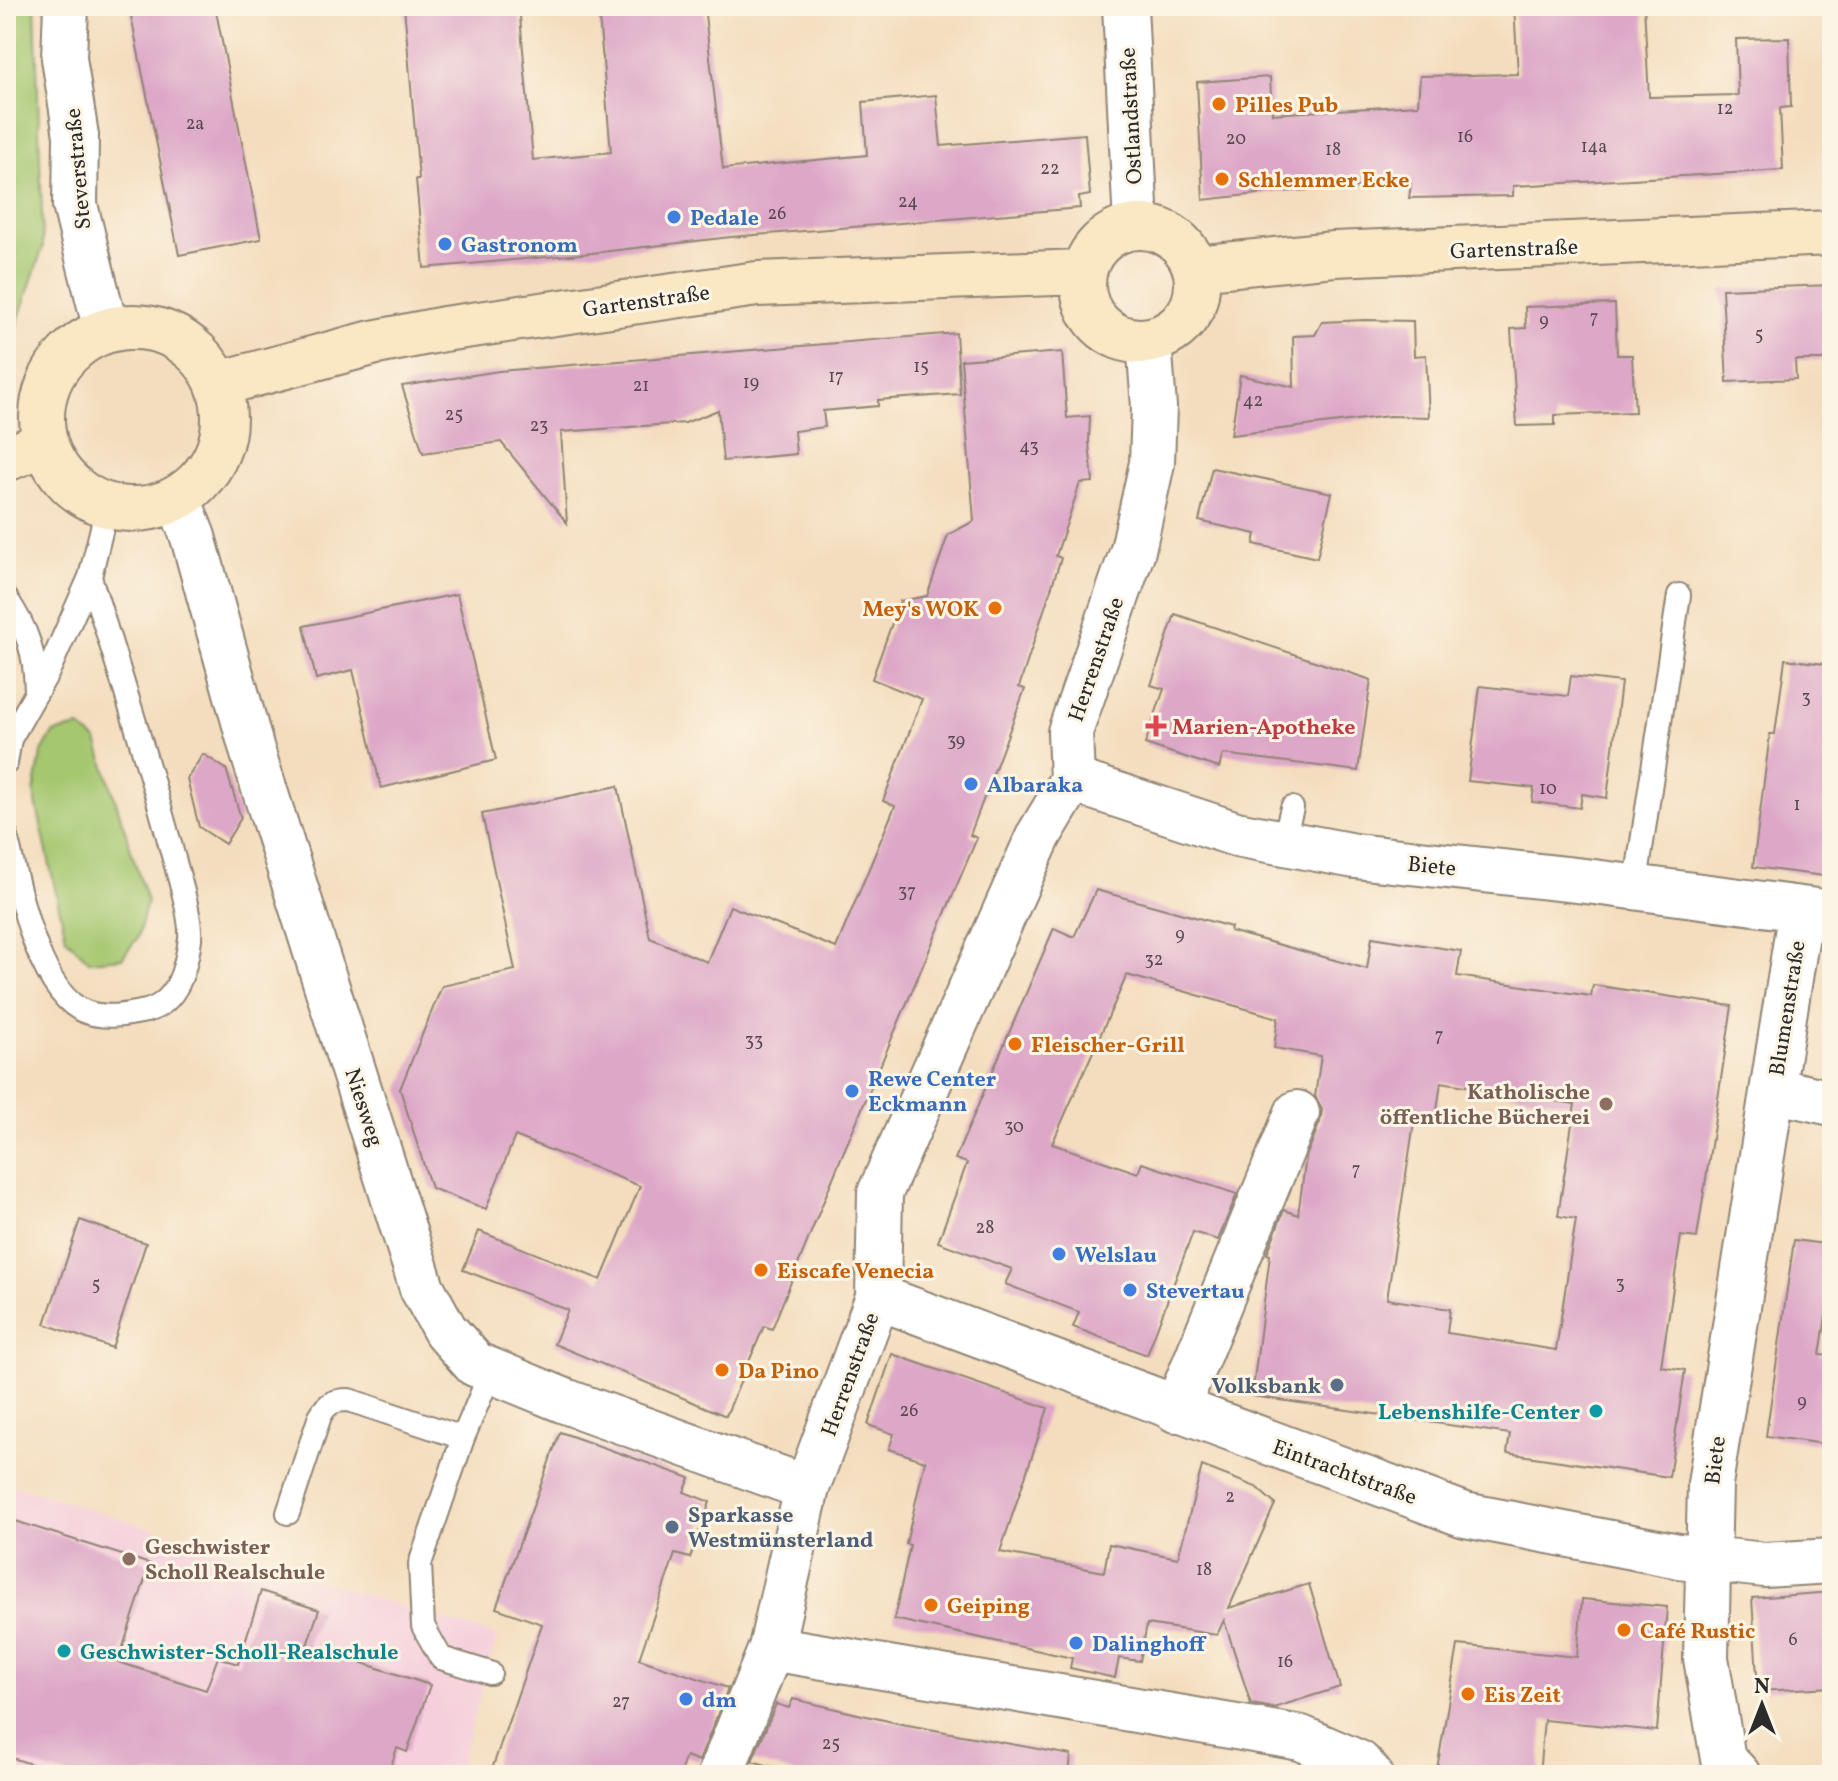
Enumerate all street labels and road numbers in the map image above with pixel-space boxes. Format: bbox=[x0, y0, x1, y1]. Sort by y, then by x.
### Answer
street label: Ostlandstraße bbox=[1113, 47, 1152, 185]
street label: Steverstraße bbox=[59, 107, 100, 231]
street label: Gartenstraße bbox=[1449, 233, 1579, 268]
street label: Gartenstraße bbox=[581, 278, 712, 327]
street label: Herrenstraße bbox=[1062, 593, 1133, 726]
street label: Biete bbox=[1406, 850, 1458, 885]
street label: Blumenstraße bbox=[1762, 938, 1814, 1078]
street label: Niesweg bbox=[335, 1065, 390, 1151]
street label: Herrenstraße bbox=[815, 1309, 888, 1441]
street label: Eintrachtstraße bbox=[1267, 1433, 1421, 1514]
street label: Biete bbox=[1698, 1434, 1735, 1486]

